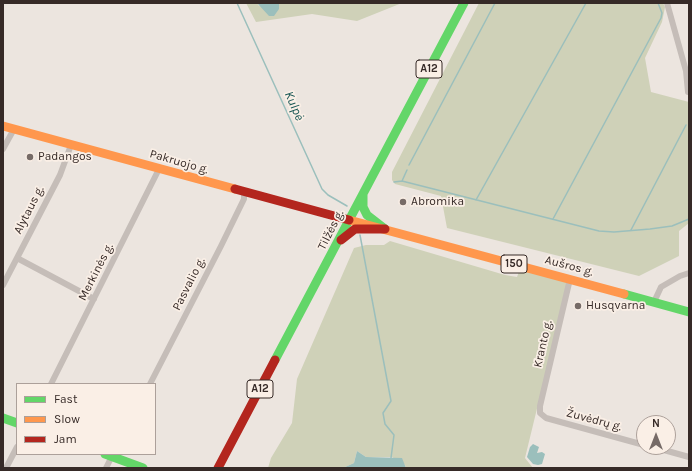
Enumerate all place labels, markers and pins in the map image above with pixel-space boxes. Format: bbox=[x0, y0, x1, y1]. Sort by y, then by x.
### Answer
place label: Padangos bbox=[38, 150, 92, 164]
marker: Padangos bbox=[25, 152, 35, 162]
place label: Abromika bbox=[411, 195, 464, 209]
marker: Abromika bbox=[398, 197, 408, 207]
place label: Husqvarna bbox=[586, 299, 645, 313]
marker: Husqvarna bbox=[573, 301, 583, 311]

